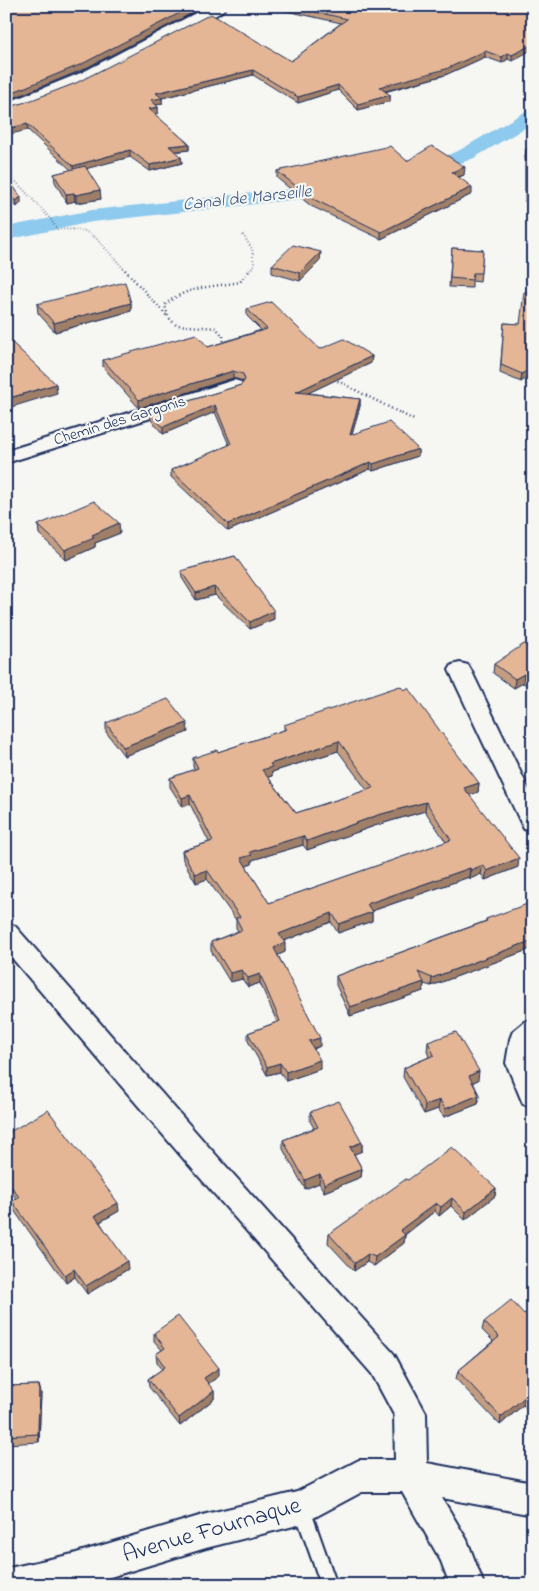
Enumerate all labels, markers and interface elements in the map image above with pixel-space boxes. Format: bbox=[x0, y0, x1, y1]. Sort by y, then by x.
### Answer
water label: Canal de Marseille bbox=[181, 179, 314, 219]
street label: Chemin des Gargonis bbox=[51, 389, 189, 453]
street label: Avenue Fournaque bbox=[119, 1489, 305, 1573]

